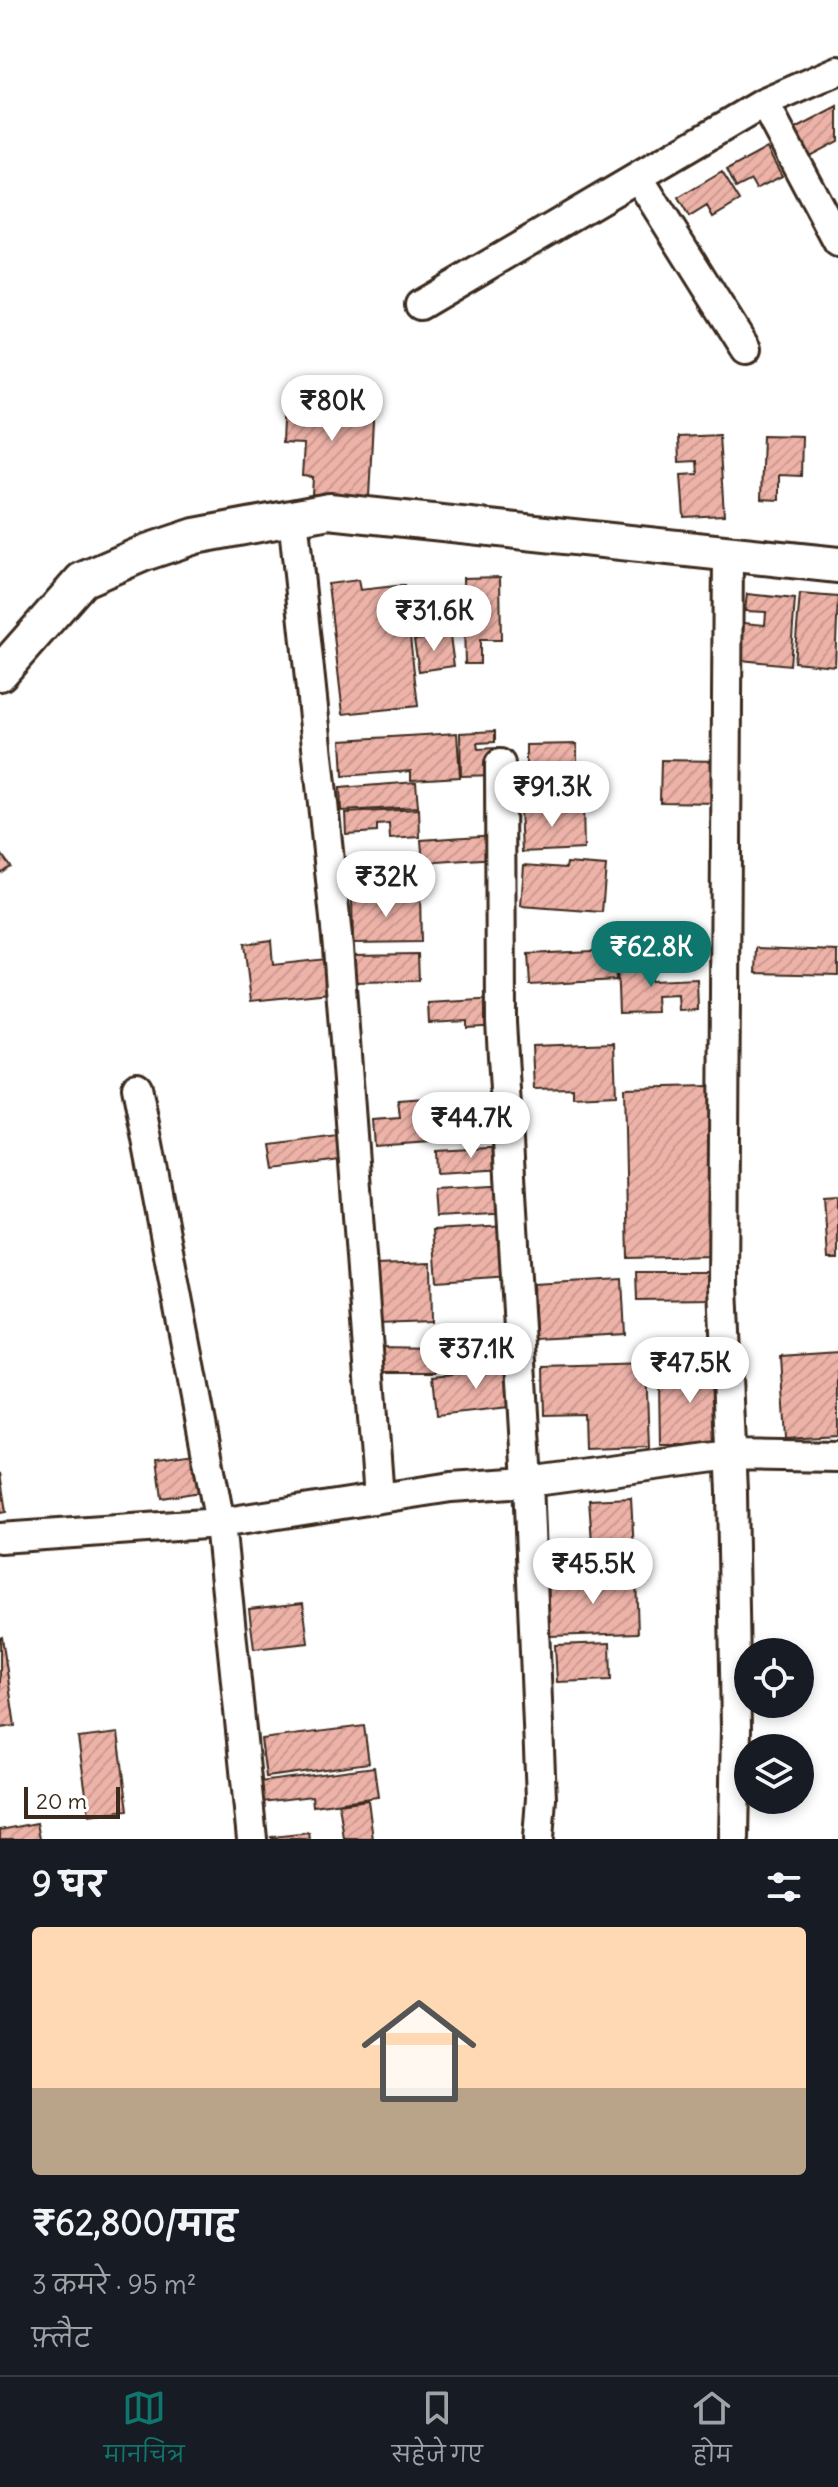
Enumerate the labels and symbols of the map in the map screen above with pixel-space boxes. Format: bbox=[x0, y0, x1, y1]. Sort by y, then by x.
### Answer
pin: ₹80K bbox=[285, 375, 379, 443]
pin: ₹31.6K bbox=[369, 585, 499, 653]
pin: ₹91.3K bbox=[487, 761, 617, 829]
pin: ₹32K bbox=[339, 851, 433, 919]
pin: ₹62.8K bbox=[586, 921, 716, 989]
pin: ₹44.7K bbox=[406, 1092, 536, 1160]
pin: ₹37.1K bbox=[411, 1323, 541, 1391]
pin: ₹47.5K bbox=[625, 1337, 755, 1405]
pin: ₹45.5K bbox=[528, 1538, 658, 1606]
scale bar bbox=[24, 1783, 120, 1819]

